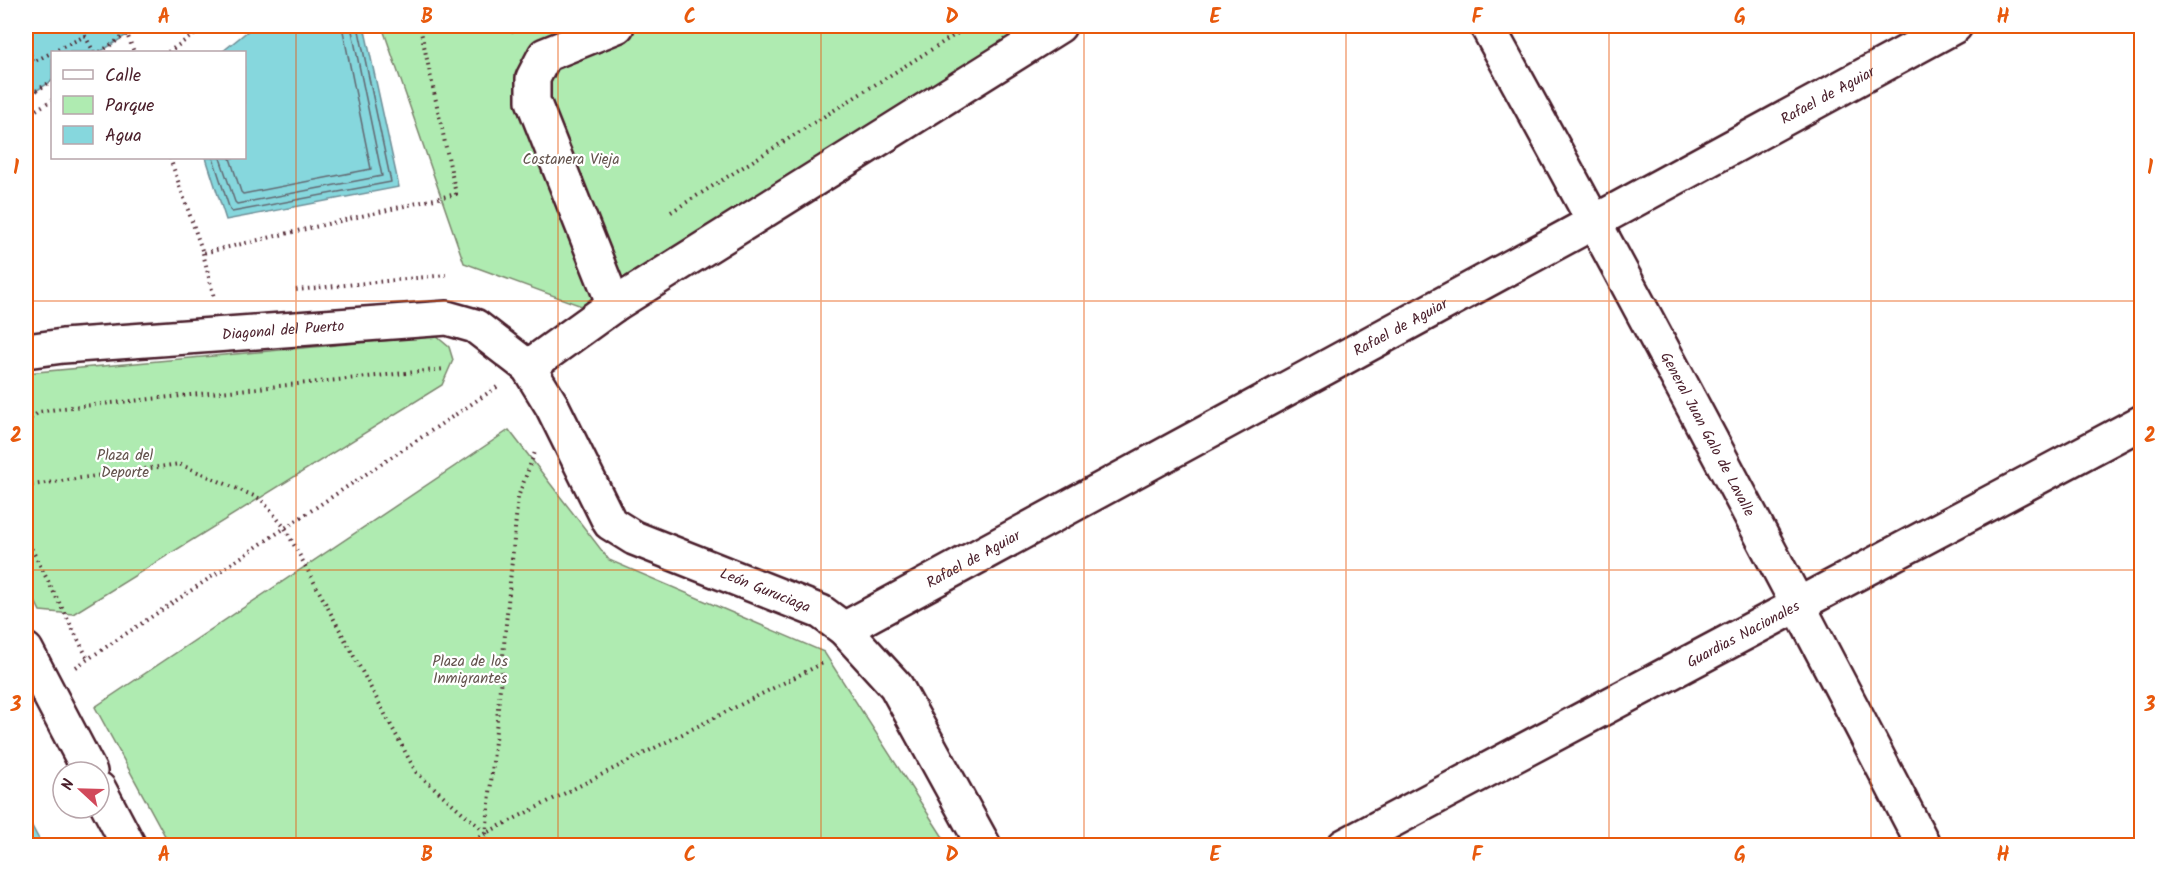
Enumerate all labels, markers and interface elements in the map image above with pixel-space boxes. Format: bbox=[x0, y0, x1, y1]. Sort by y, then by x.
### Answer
text: A bbox=[158, 2, 170, 34]
text: B bbox=[421, 2, 433, 34]
text: C bbox=[684, 2, 696, 34]
text: D bbox=[945, 2, 959, 34]
text: E bbox=[1209, 2, 1221, 34]
text: F bbox=[1472, 2, 1484, 34]
text: G bbox=[1734, 2, 1746, 34]
text: H bbox=[1996, 2, 2010, 34]
legend bbox=[51, 51, 246, 159]
street label: Rafael de Aguiar bbox=[1776, 60, 1880, 132]
text: Calle bbox=[105, 62, 141, 91]
text: Parque bbox=[105, 92, 154, 121]
text: Agua bbox=[105, 122, 142, 151]
park label: Costanera Vieja bbox=[523, 148, 619, 172]
text: 1 bbox=[13, 153, 19, 185]
text: 1 bbox=[2147, 153, 2153, 185]
street label: Rafael de Aguiar bbox=[1349, 292, 1453, 363]
street label: Diagonal del Puerto bbox=[221, 315, 345, 347]
street label: General Juan Galo de Lavalle bbox=[1653, 348, 1761, 521]
text: 2 bbox=[10, 421, 22, 453]
text: 2 bbox=[2144, 421, 2156, 453]
park label: Plaza del Deporte bbox=[97, 444, 154, 485]
street label: Rafael de Aguiar bbox=[922, 524, 1026, 595]
street label: León Guruciaga bbox=[716, 562, 814, 620]
street label: Guardias Nacionales bbox=[1683, 595, 1805, 675]
park label: Plaza de los Inmigrantes bbox=[432, 650, 508, 691]
text: 3 bbox=[10, 690, 22, 722]
text: 3 bbox=[2144, 690, 2156, 722]
north arrow bbox=[51, 760, 111, 820]
text: N bbox=[55, 776, 82, 794]
text: A bbox=[158, 840, 170, 871]
text: B bbox=[421, 840, 433, 871]
text: C bbox=[684, 840, 696, 871]
text: D bbox=[945, 840, 959, 871]
text: E bbox=[1209, 840, 1221, 871]
text: F bbox=[1472, 840, 1484, 871]
text: G bbox=[1734, 840, 1746, 871]
text: H bbox=[1996, 840, 2010, 871]

